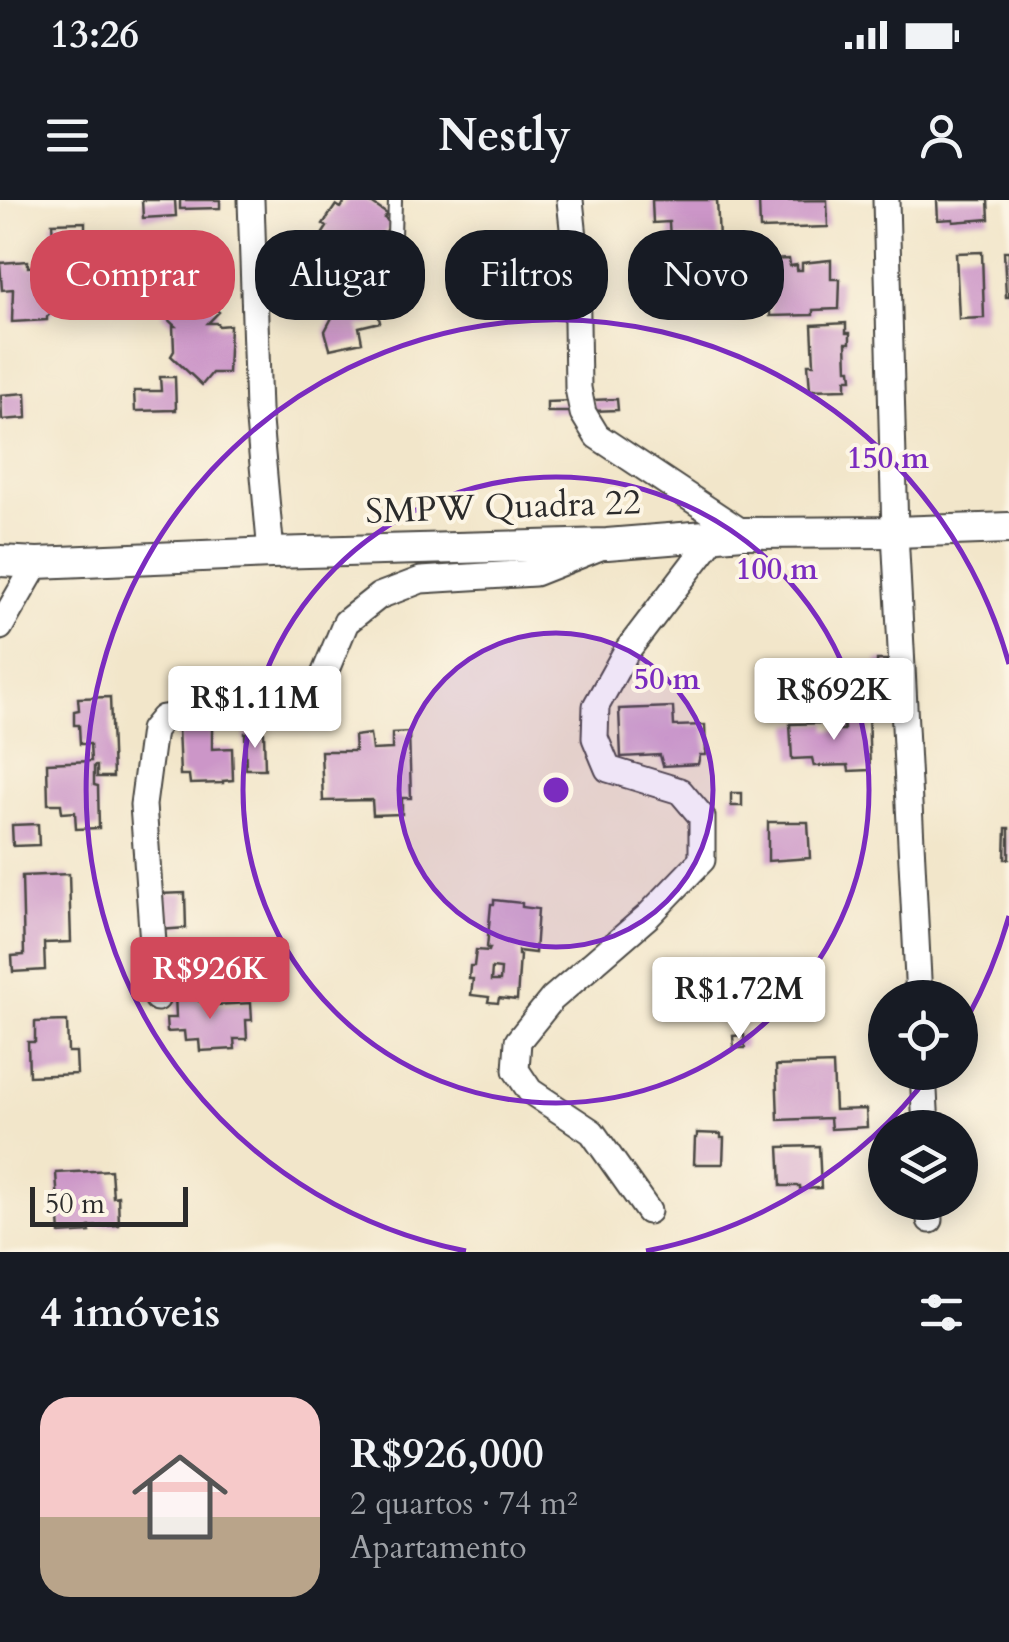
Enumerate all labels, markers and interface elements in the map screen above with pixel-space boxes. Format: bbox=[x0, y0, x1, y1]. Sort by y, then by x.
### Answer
text: 13:26 bbox=[50, 9, 139, 61]
text: Nestly bbox=[438, 105, 571, 166]
icon: menu bbox=[40, 108, 95, 163]
icon: person bbox=[914, 108, 969, 163]
chip: Comprar bbox=[30, 230, 235, 320]
chip: Alugar bbox=[255, 230, 425, 320]
chip: Filtros bbox=[445, 230, 608, 320]
chip: Novo bbox=[628, 230, 784, 320]
text: 150 m bbox=[847, 438, 929, 479]
street label: SMPW Quadra 22 bbox=[364, 478, 642, 536]
text: 100 m bbox=[736, 549, 818, 590]
pin: R$692K bbox=[753, 658, 915, 743]
text: 50 m bbox=[634, 659, 701, 700]
pin: R$1.11M bbox=[163, 666, 347, 751]
text: R$692K bbox=[776, 668, 892, 712]
text: R$1.11M bbox=[190, 676, 320, 720]
centre of rings bbox=[538, 772, 574, 808]
pin: R$926K bbox=[129, 937, 291, 1022]
text: R$926K bbox=[152, 947, 268, 991]
pin: R$1.72M bbox=[647, 957, 831, 1042]
text: R$1.72M bbox=[674, 967, 804, 1011]
map controls bbox=[868, 980, 978, 1220]
button: locate bbox=[868, 980, 978, 1090]
button: layers bbox=[868, 1110, 978, 1220]
scale bar bbox=[30, 1182, 188, 1226]
text: 50 m bbox=[45, 1185, 105, 1223]
text: 4 imóveis bbox=[40, 1284, 220, 1341]
icon: filters bbox=[914, 1285, 969, 1340]
text: R$926,000 bbox=[350, 1425, 544, 1482]
icon: home bbox=[120, 1437, 240, 1557]
text: 2 quartos · 74 m² bbox=[350, 1482, 578, 1526]
text: Apartamento bbox=[350, 1526, 526, 1570]

